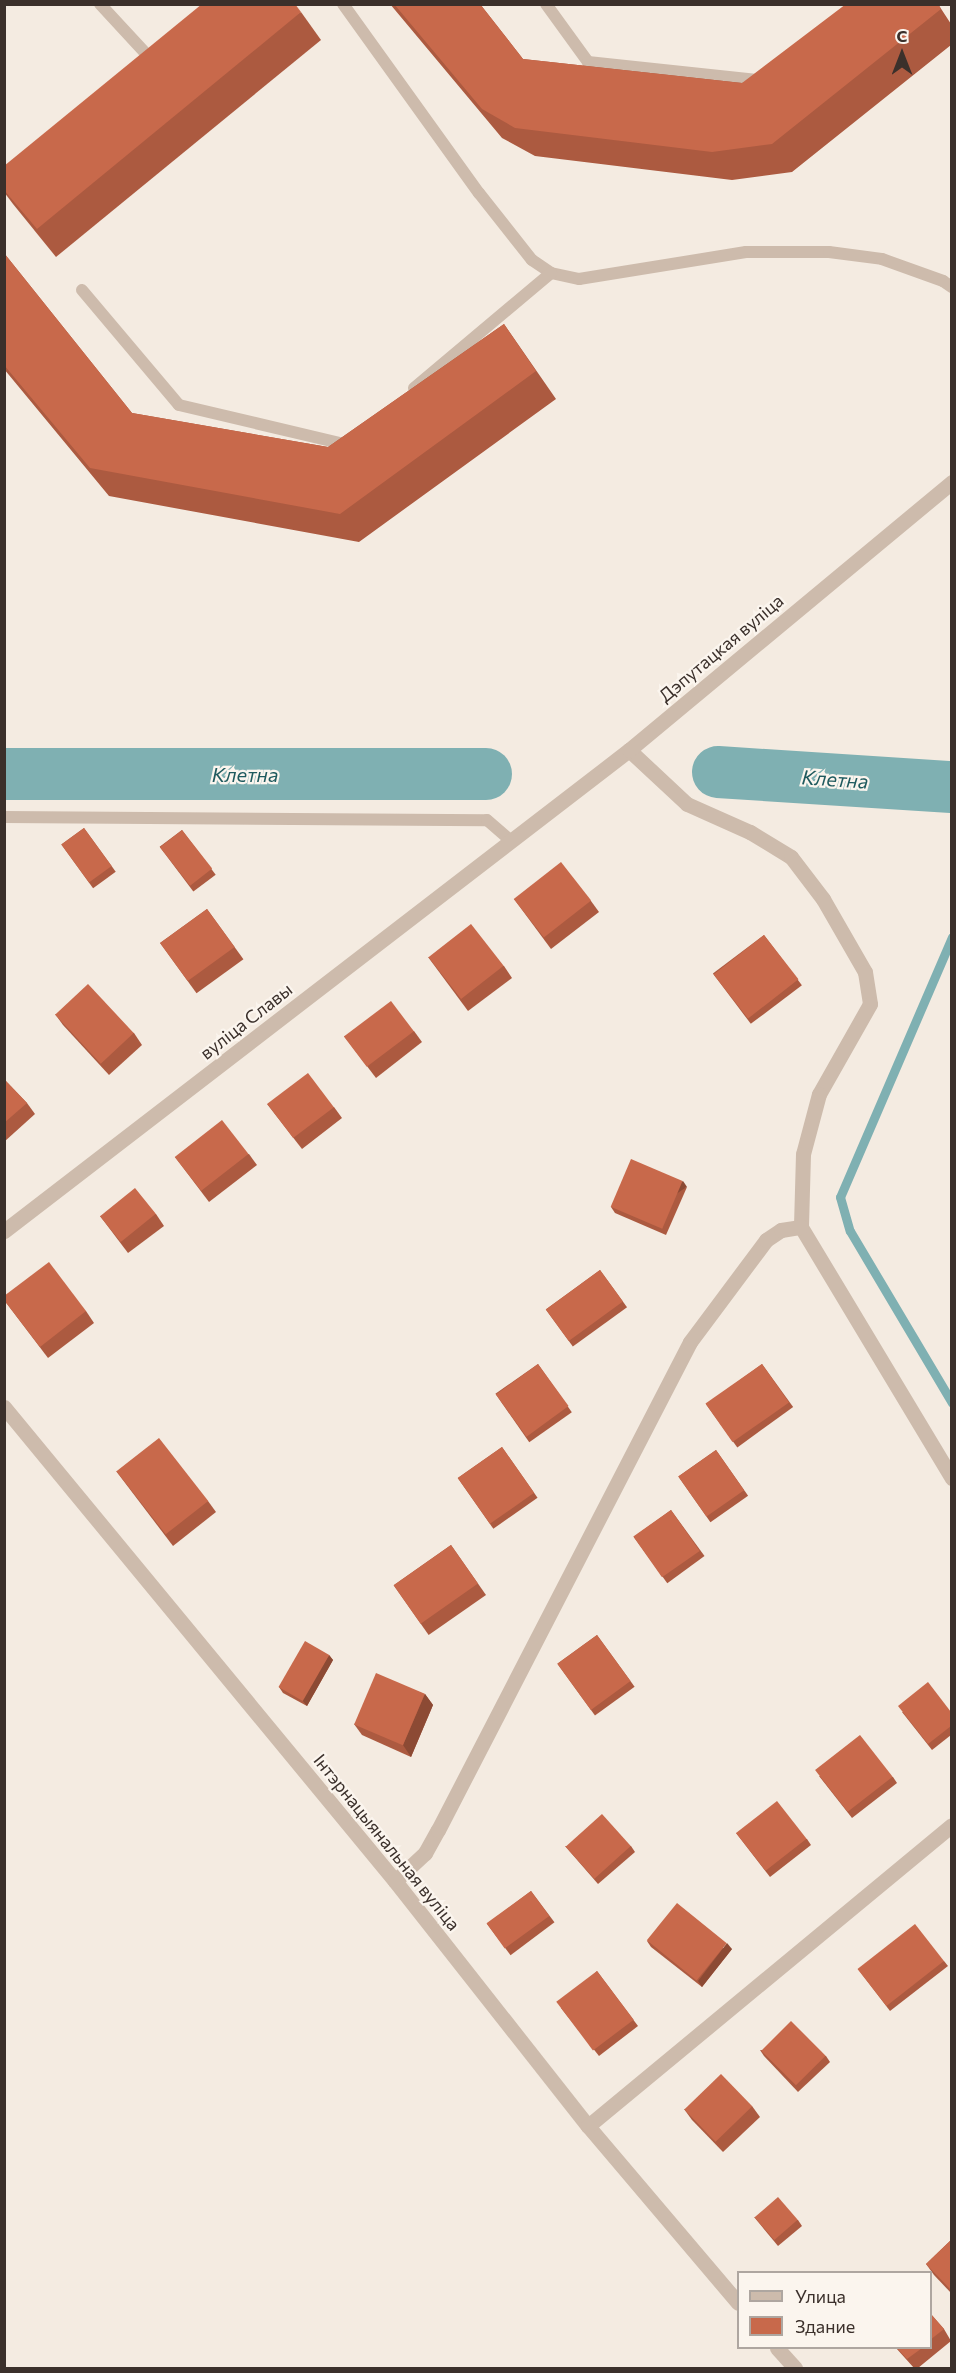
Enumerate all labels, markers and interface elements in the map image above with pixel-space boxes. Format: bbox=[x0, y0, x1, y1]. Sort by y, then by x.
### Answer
north arrow bbox=[872, 24, 932, 84]
text: С bbox=[897, 26, 907, 45]
street label: Дэпутацкая вуліца bbox=[654, 590, 788, 706]
water label: Клетна bbox=[212, 762, 278, 786]
water label: Клетна bbox=[801, 765, 869, 793]
street label: вуліца Славы bbox=[196, 978, 296, 1064]
street label: Інтэрнацыянальная вуліца bbox=[309, 1749, 465, 1935]
legend bbox=[737, 2271, 932, 2349]
text: Улица bbox=[795, 2285, 846, 2307]
text: Здание bbox=[795, 2315, 855, 2337]

